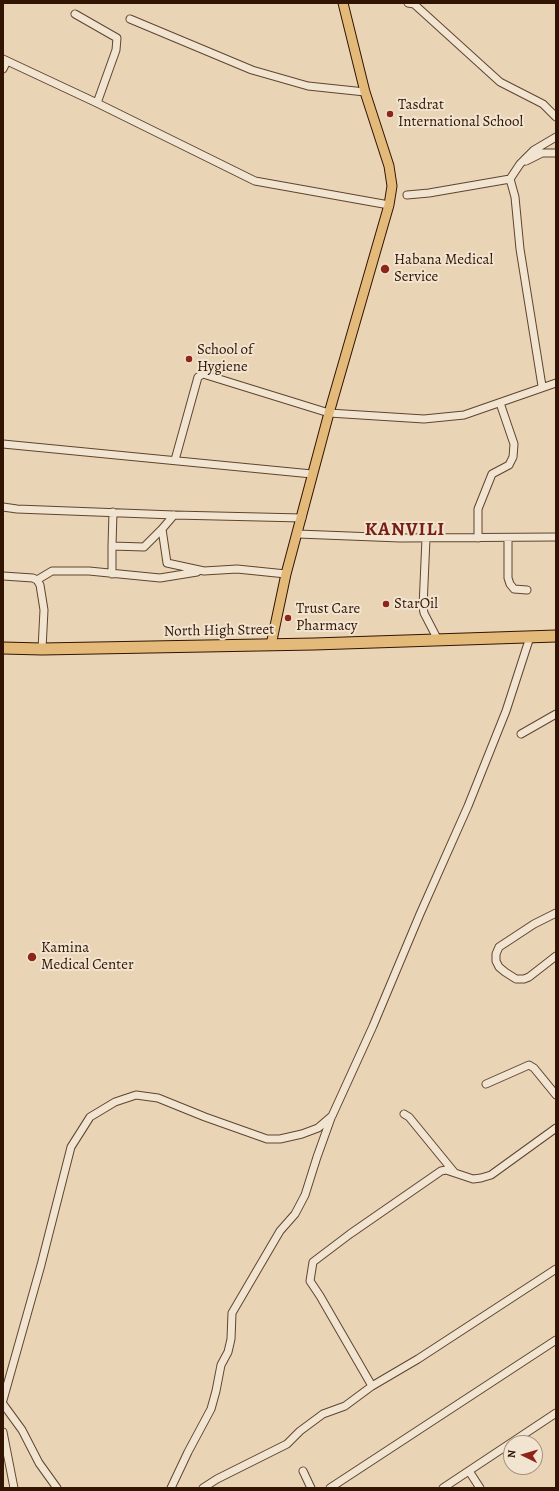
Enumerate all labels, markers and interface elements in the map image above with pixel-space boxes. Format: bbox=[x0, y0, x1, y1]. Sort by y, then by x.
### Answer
place label: Tasdrat International School bbox=[398, 96, 523, 131]
marker: Tasdrat International School bbox=[385, 109, 395, 119]
place label: Habana Medical Service bbox=[394, 251, 493, 286]
marker: Habana Medical Service bbox=[379, 263, 391, 275]
place label: School of Hygiene bbox=[197, 341, 253, 376]
marker: School of Hygiene bbox=[184, 354, 194, 364]
district label: KANVILI bbox=[365, 519, 445, 541]
place label: StarOil bbox=[394, 595, 438, 613]
marker: StarOil bbox=[381, 599, 391, 609]
place label: Trust Care Pharmacy bbox=[296, 600, 360, 635]
marker: Trust Care Pharmacy bbox=[283, 613, 293, 623]
street label: North High Street bbox=[164, 621, 274, 641]
place label: Kamina Medical Center bbox=[41, 939, 134, 974]
marker: Kamina Medical Center bbox=[26, 951, 38, 963]
north arrow bbox=[503, 1435, 543, 1475]
text: N bbox=[504, 1449, 519, 1459]

